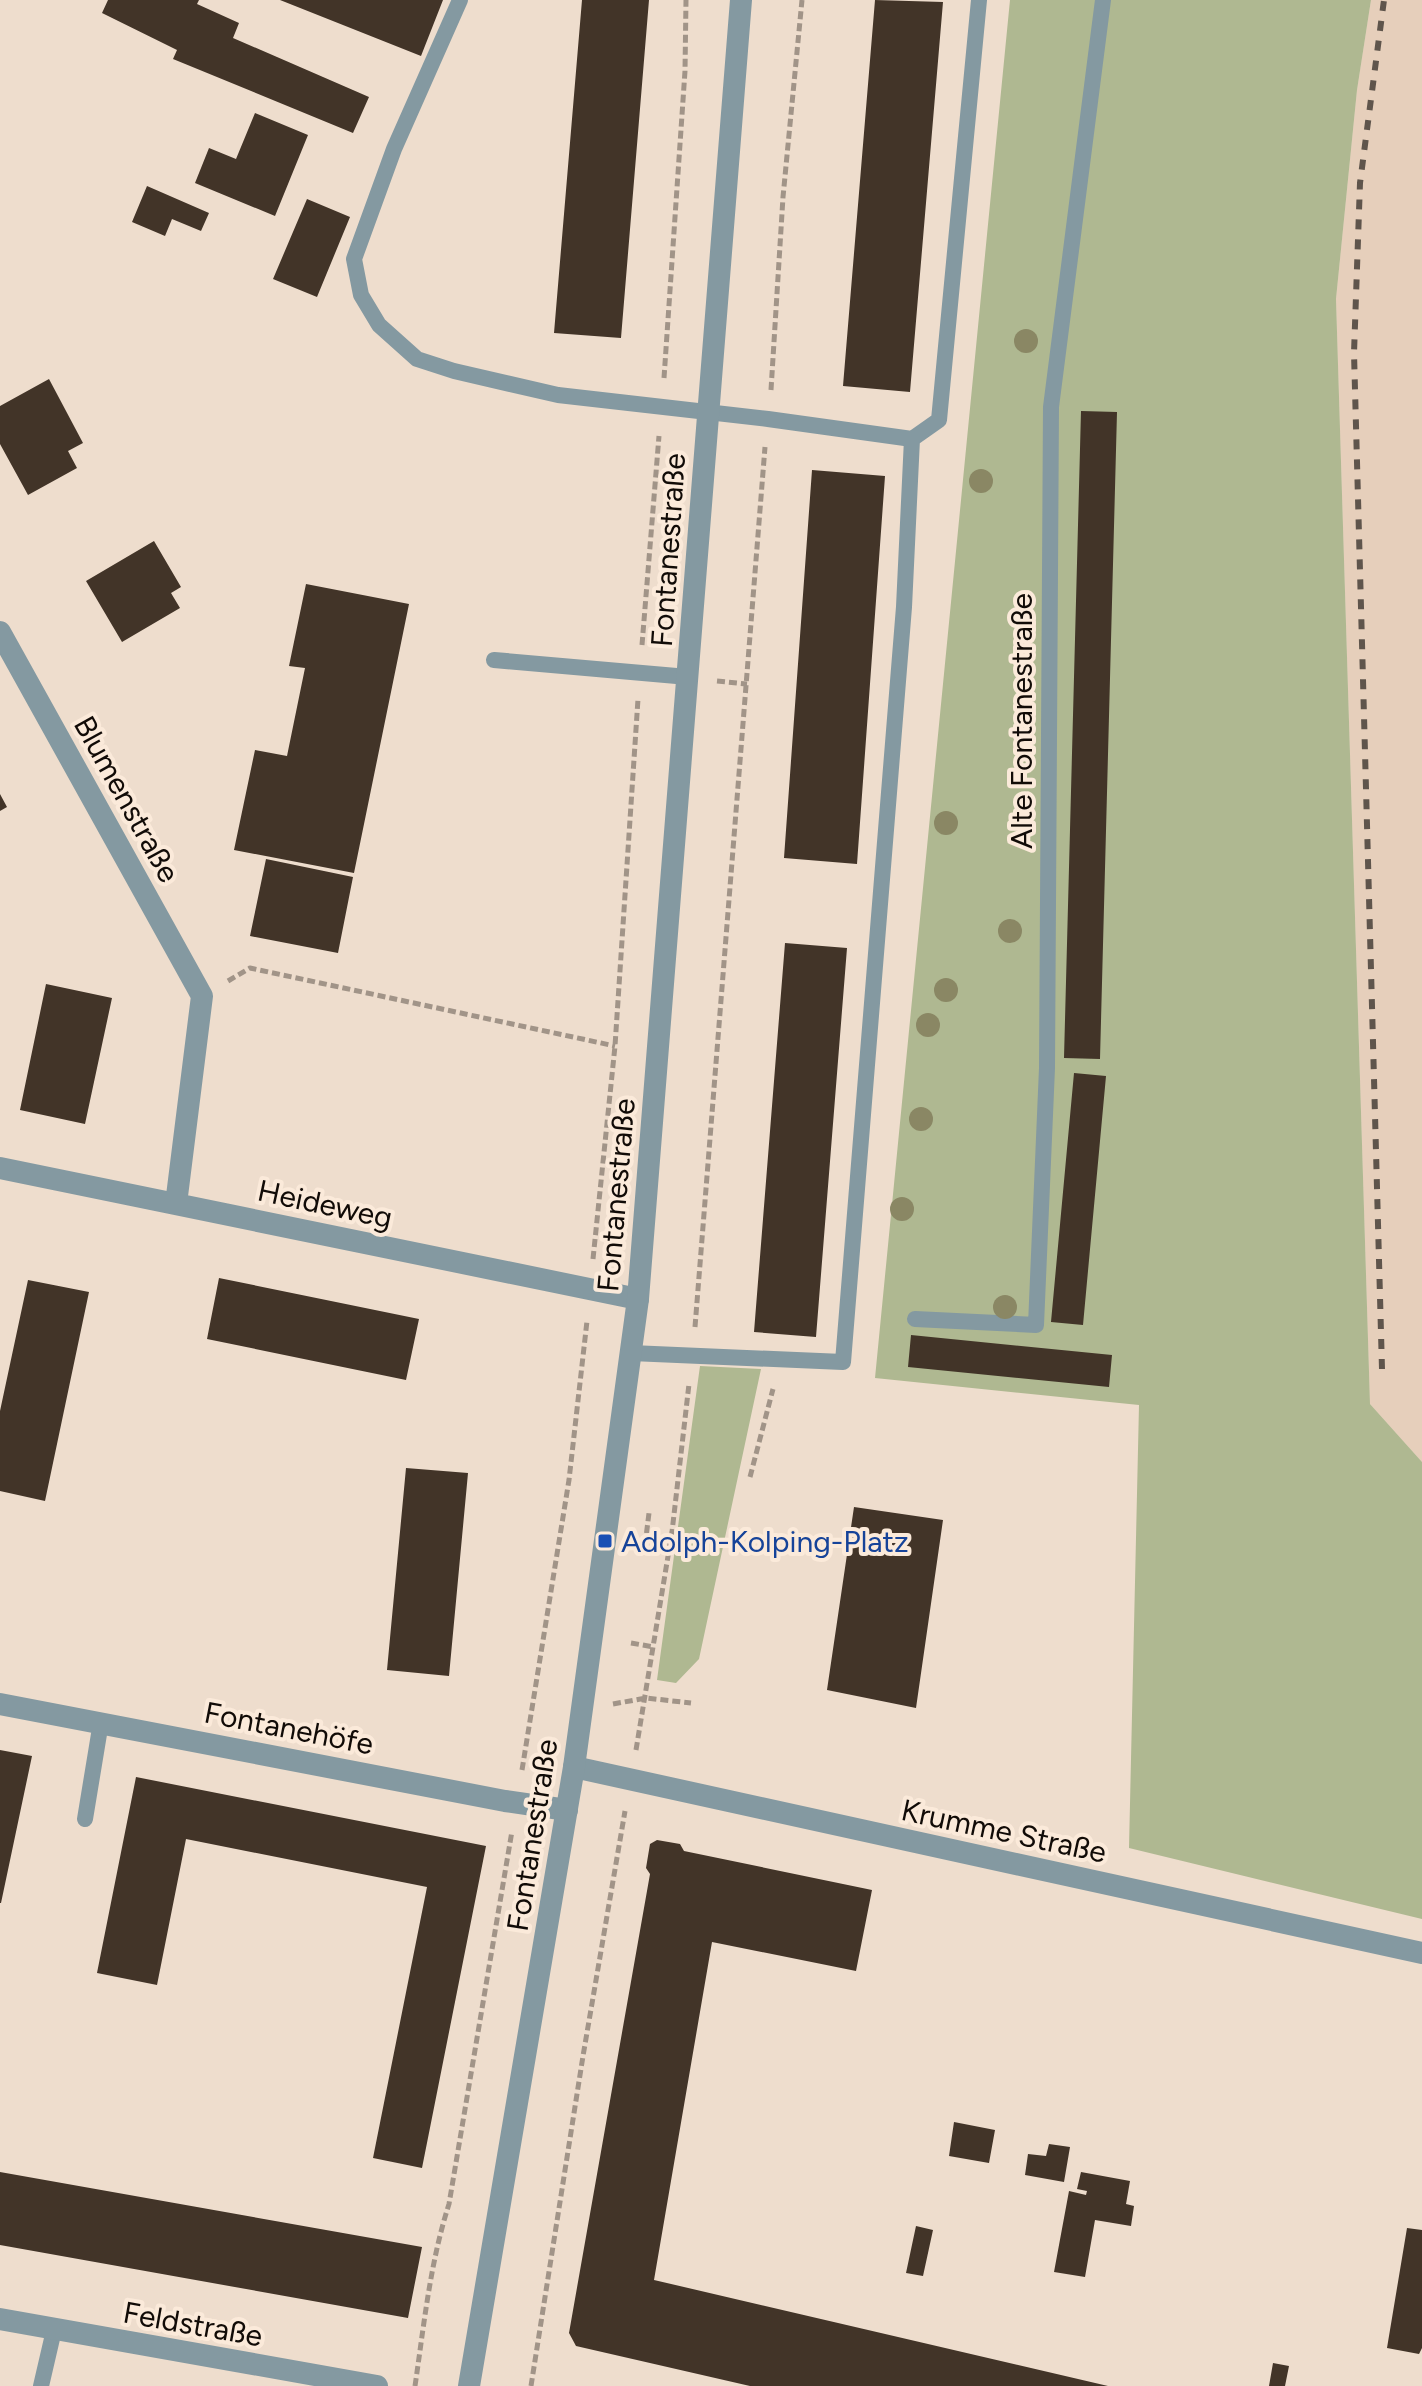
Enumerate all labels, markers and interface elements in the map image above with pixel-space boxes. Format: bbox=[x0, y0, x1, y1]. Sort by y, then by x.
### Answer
street label: Fontanestraße bbox=[643, 452, 693, 648]
street label: Alte Fontanestraße bbox=[1003, 593, 1040, 849]
street label: Blumenstraße bbox=[66, 709, 188, 889]
street label: Fontanestraße bbox=[589, 1097, 643, 1293]
street label: Heideweg bbox=[254, 1172, 396, 1236]
place label: Adolph-Kolping-Platz bbox=[621, 1523, 909, 1560]
marker: Adolph-Kolping-Platz bbox=[596, 1532, 614, 1550]
street label: Fontanehöfe bbox=[201, 1693, 377, 1763]
street label: Fontanestraße bbox=[499, 1736, 565, 1934]
street label: Krumme Straße bbox=[898, 1791, 1110, 1871]
street label: Feldstraße bbox=[120, 2294, 266, 2354]

